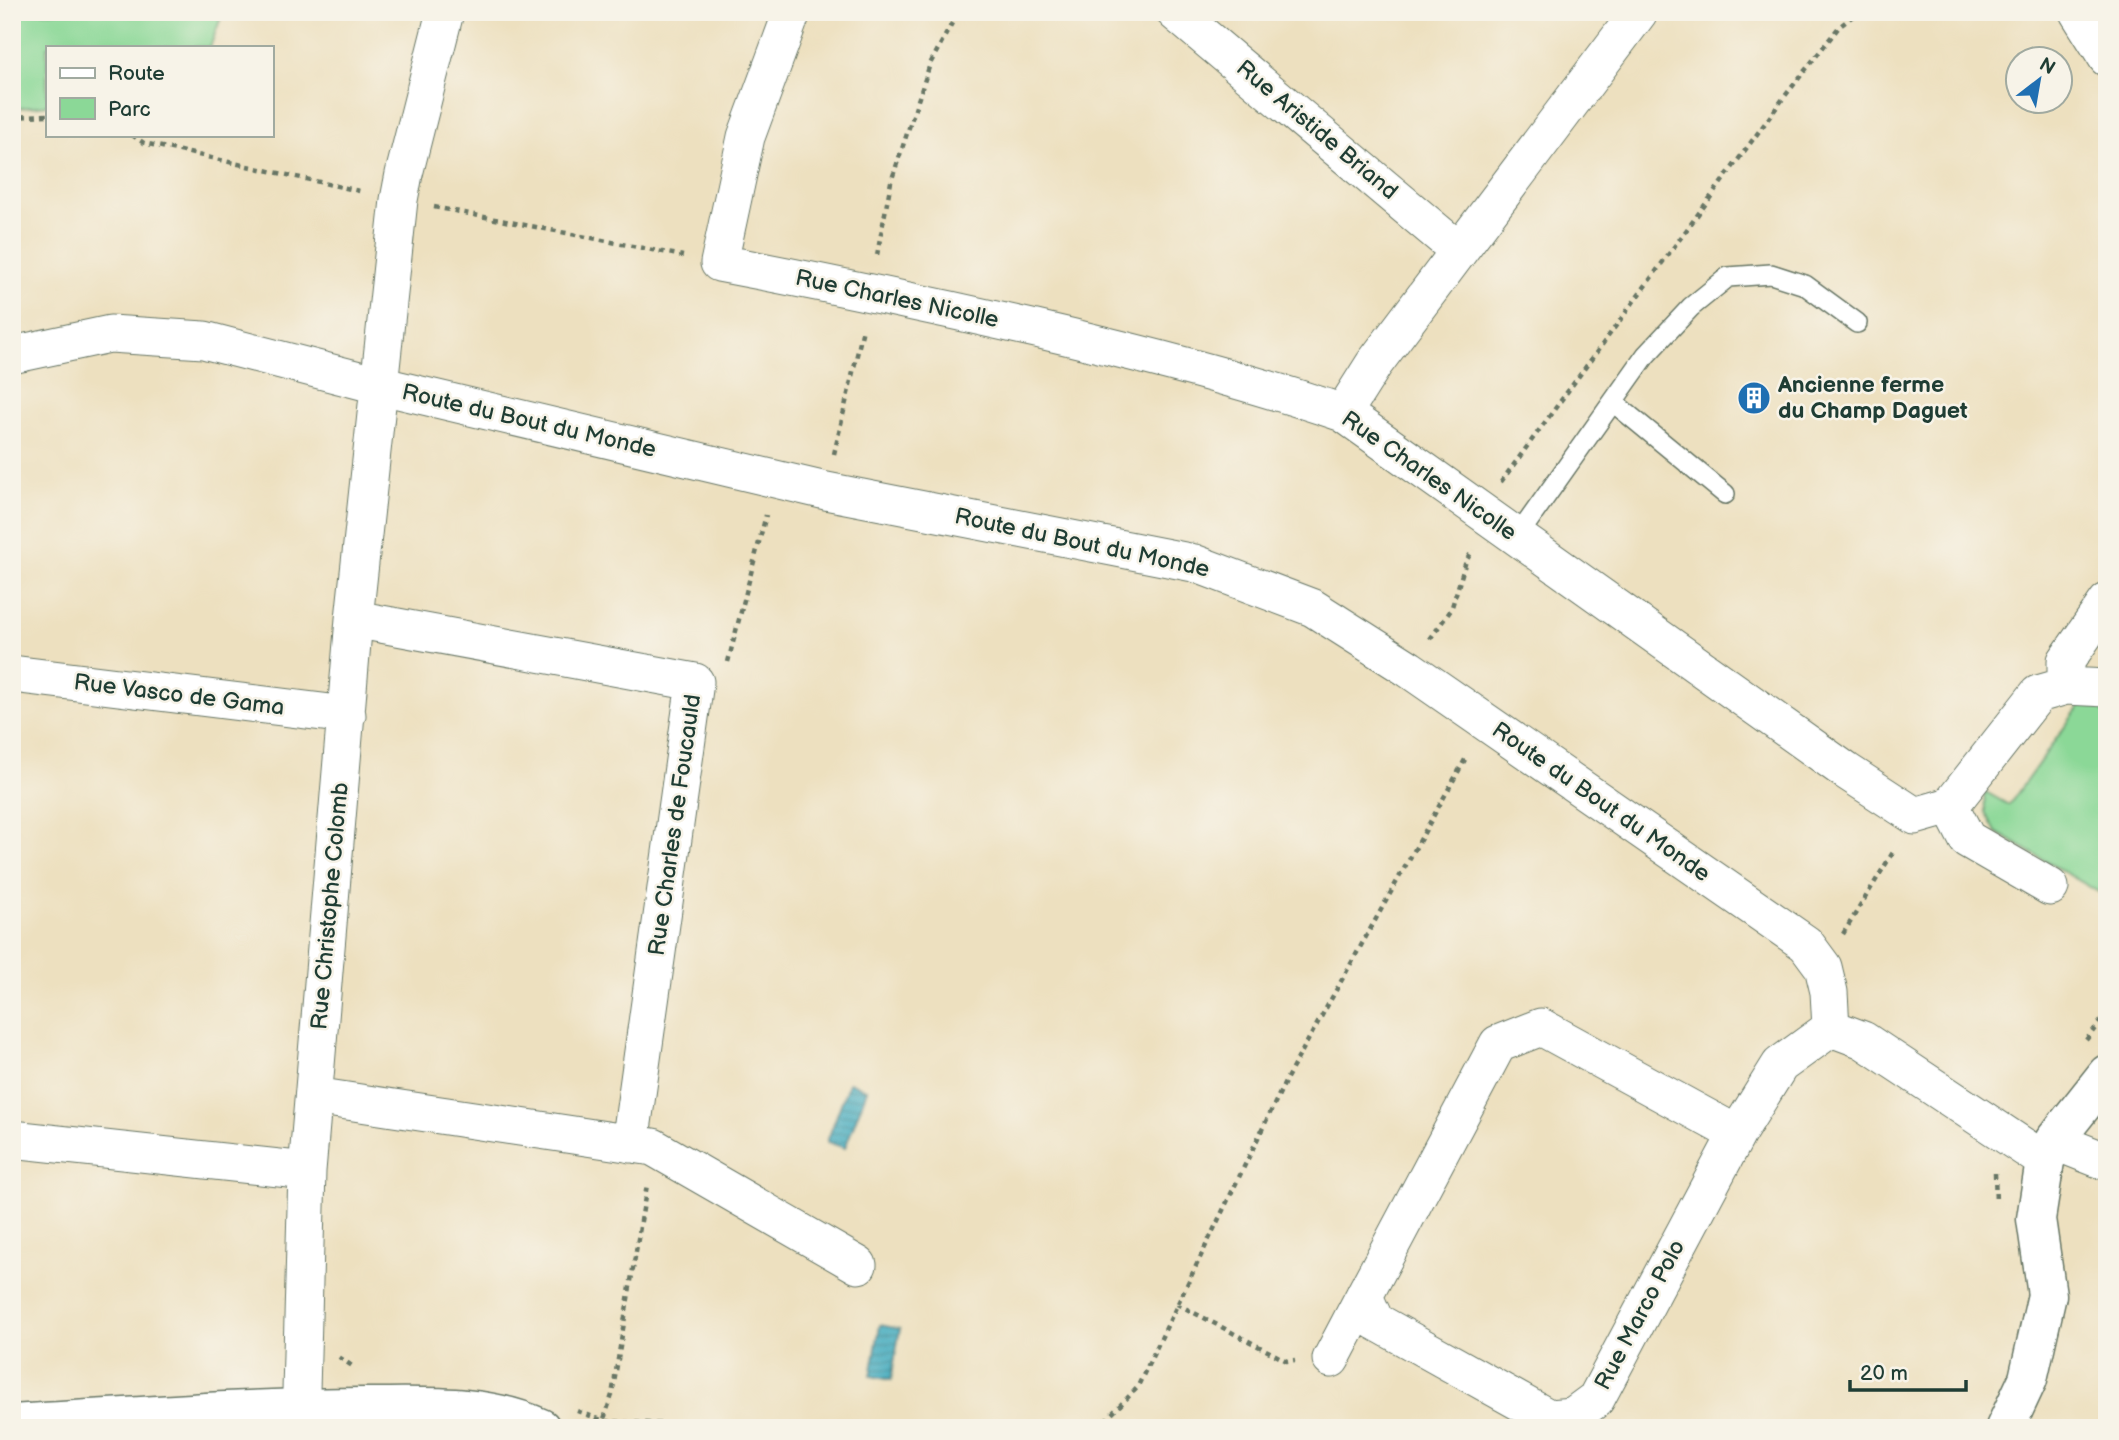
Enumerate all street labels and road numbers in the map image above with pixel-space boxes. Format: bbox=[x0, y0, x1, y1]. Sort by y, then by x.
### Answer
street label: Rue Aristide Briand bbox=[1231, 54, 1403, 206]
street label: Rue Charles Nicolle bbox=[793, 264, 1001, 334]
street label: Route du Bout du Monde bbox=[399, 378, 659, 464]
street label: Rue Charles Nicolle bbox=[1336, 405, 1522, 547]
street label: Route du Bout du Monde bbox=[952, 502, 1212, 584]
street label: Rue Vasco de Gama bbox=[72, 668, 286, 722]
street label: Rue Charles de Foucauld bbox=[643, 693, 707, 957]
street label: Route du Bout du Monde bbox=[1486, 716, 1716, 888]
street label: Rue Christophe Colomb bbox=[305, 781, 355, 1031]
street label: Rue Marco Polo bbox=[1589, 1235, 1691, 1395]

